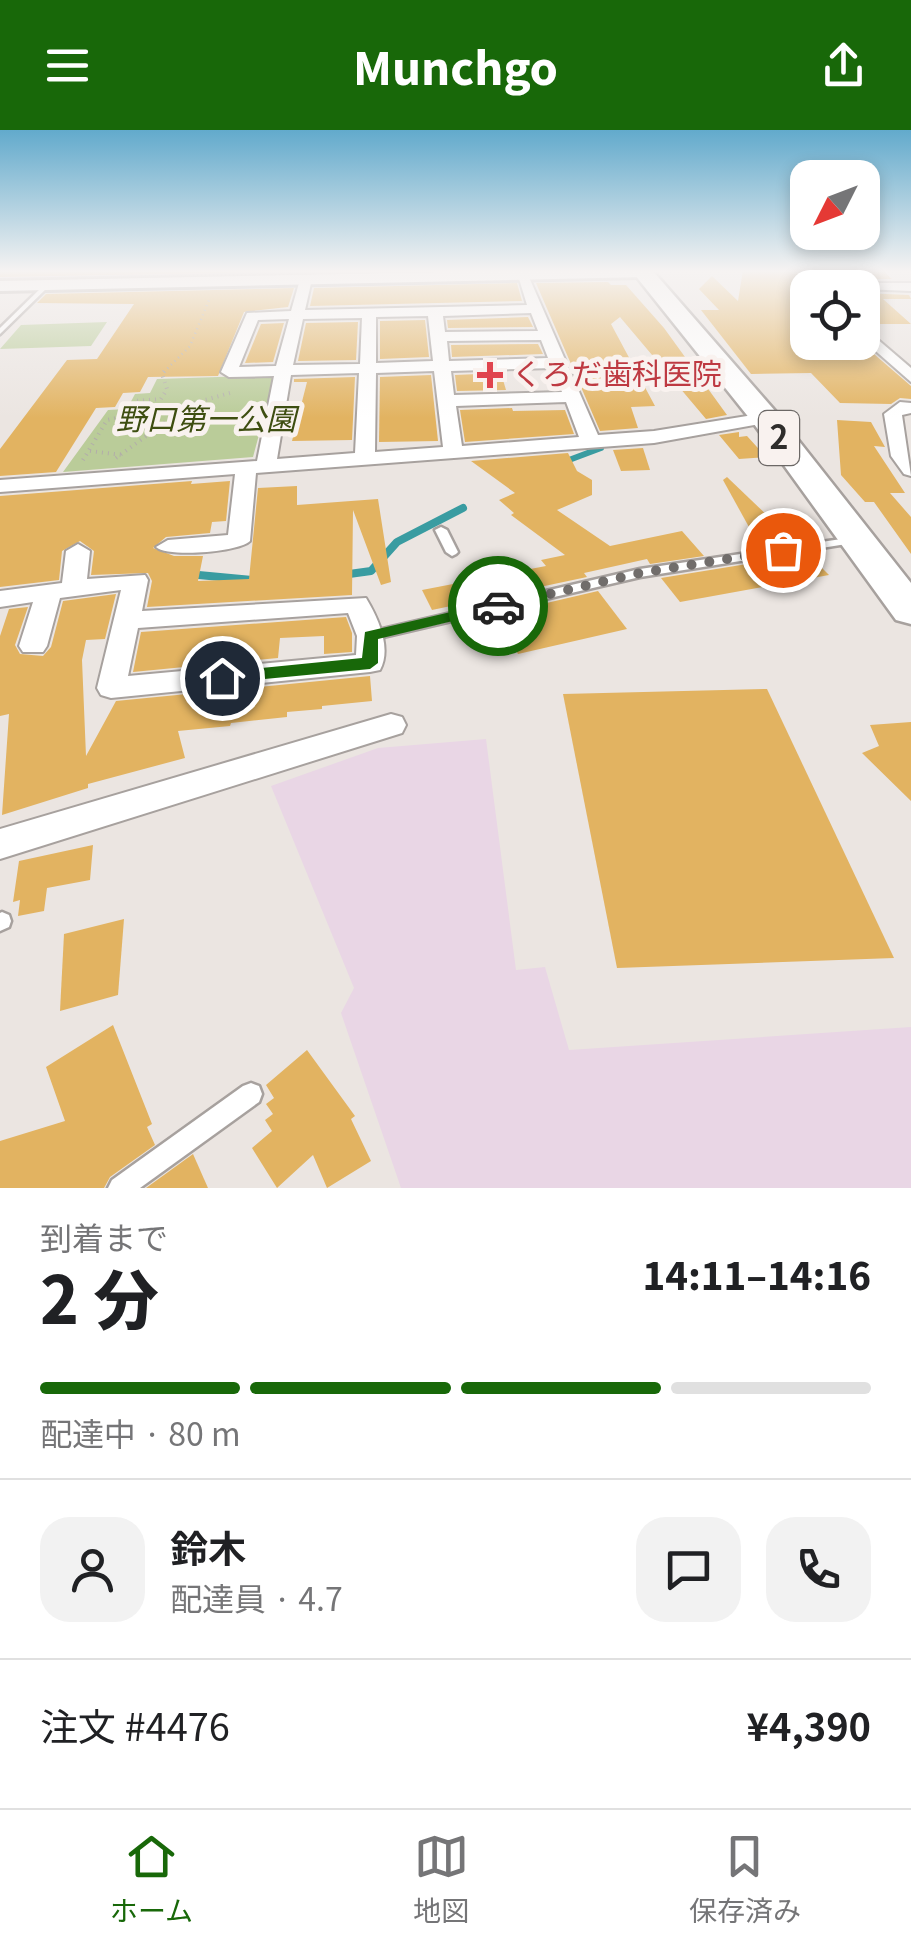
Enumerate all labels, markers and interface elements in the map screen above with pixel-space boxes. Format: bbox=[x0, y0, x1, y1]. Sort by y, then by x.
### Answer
text: Munchgo bbox=[353, 33, 558, 98]
icon: menu bbox=[40, 38, 95, 93]
icon: share bbox=[816, 38, 871, 93]
north arrow bbox=[790, 160, 880, 250]
map controls bbox=[790, 160, 880, 360]
button: locate bbox=[790, 270, 880, 360]
place label: くろだ歯科医院 bbox=[512, 350, 722, 394]
marker: くろだ歯科医院 bbox=[477, 362, 503, 388]
park label: 野口第一公園 bbox=[116, 395, 300, 439]
road number: 2 bbox=[759, 411, 799, 465]
pin bbox=[741, 508, 826, 593]
icon: bag bbox=[756, 523, 811, 578]
courier bbox=[448, 556, 548, 656]
icon: car bbox=[471, 579, 526, 634]
pin bbox=[180, 636, 265, 721]
icon: home bbox=[195, 651, 250, 706]
text: 到着まで bbox=[40, 1213, 168, 1259]
text: 14:11–14:16 bbox=[642, 1246, 871, 1301]
text: 2 分 bbox=[40, 1249, 159, 1343]
text: 配達中 · 80 m bbox=[40, 1409, 241, 1455]
button: person bbox=[40, 1517, 145, 1622]
button: chat bbox=[636, 1517, 741, 1622]
button: phone bbox=[766, 1517, 871, 1622]
text: 鈴木 bbox=[170, 1519, 246, 1574]
text: 配達員 · 4.7 bbox=[170, 1574, 343, 1620]
text: 注文 #4476 bbox=[40, 1697, 230, 1752]
text: ¥4,390 bbox=[747, 1697, 871, 1752]
tab: ホーム bbox=[110, 1829, 193, 1929]
tab: 地図 bbox=[413, 1829, 469, 1929]
tab: 保存済み bbox=[689, 1829, 801, 1929]

